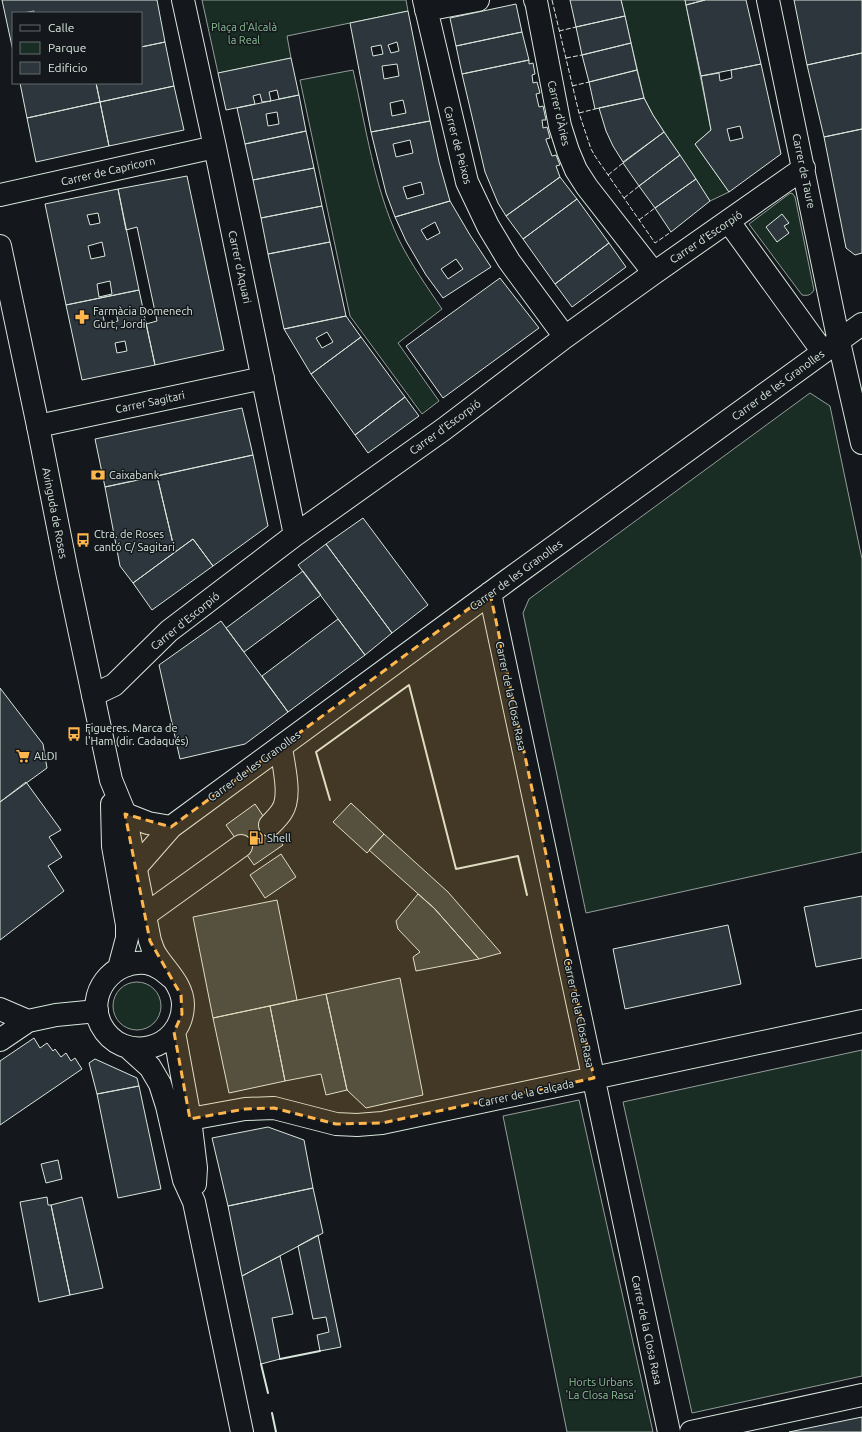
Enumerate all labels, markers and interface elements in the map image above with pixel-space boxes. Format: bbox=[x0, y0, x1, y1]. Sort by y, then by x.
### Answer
legend bbox=[12, 12, 142, 84]
text: Calle bbox=[48, 21, 74, 34]
park label: Plaça d'Alcalà la Real bbox=[211, 21, 277, 46]
text: Parque bbox=[48, 41, 86, 54]
text: Edificio bbox=[48, 61, 88, 74]
street label: Carrer d'Àries bbox=[546, 79, 573, 147]
street label: Carrer de Peixos bbox=[442, 105, 474, 186]
street label: Carrer de Taure bbox=[790, 132, 818, 210]
street label: Carrer de Capricorn bbox=[60, 154, 156, 188]
street label: Carrer d'Escorpió bbox=[668, 208, 744, 266]
street label: Carrer d'Aquari bbox=[226, 229, 254, 305]
place label: Farmàcia Domenech Gurt, Jordi bbox=[93, 305, 193, 330]
pharmacy icon: Farmàcia Domenech Gurt, Jordi bbox=[74, 309, 90, 325]
street label: Carrer de les Granolles bbox=[729, 347, 827, 423]
street label: Carrer Sagitari bbox=[114, 389, 186, 415]
street label: Carrer d'Escorpió bbox=[407, 397, 483, 457]
street label: Avinguda de Roses bbox=[40, 466, 70, 560]
bank icon: Caixabank bbox=[90, 467, 106, 483]
place label: Caixabank bbox=[109, 469, 160, 481]
place label: Ctra. de Roses cantó C/ Sagitari bbox=[94, 528, 175, 553]
bus stop icon: Ctra. de Roses cantó C/ Sagitari bbox=[75, 532, 91, 548]
street label: Carrer de les Granolles bbox=[467, 537, 565, 613]
street label: Carrer d'Escorpió bbox=[148, 590, 222, 652]
street label: Carrer de la Closa Rasa bbox=[494, 640, 528, 752]
place label: Figueres. Marca de l'Ham (dir. Cadaqués) bbox=[85, 722, 189, 748]
bus stop icon: Figueres. Marca de l'Ham (dir. Cadaqués) bbox=[66, 726, 82, 742]
street label: Carrer de les Granolles bbox=[205, 728, 303, 804]
supermarket icon: ALDI bbox=[15, 748, 31, 764]
place label: ALDI bbox=[34, 750, 57, 762]
fuel station icon: Shell bbox=[248, 830, 264, 846]
place label: Shell bbox=[267, 832, 291, 844]
street label: Carrer de la Closa Rasa bbox=[562, 957, 596, 1069]
street label: Carrer de la Calçada bbox=[477, 1077, 575, 1109]
street label: Carrer de la Closa Rasa bbox=[630, 1274, 664, 1386]
park label: Horts Urbans 'La Closa Rasa' bbox=[566, 1376, 636, 1401]

